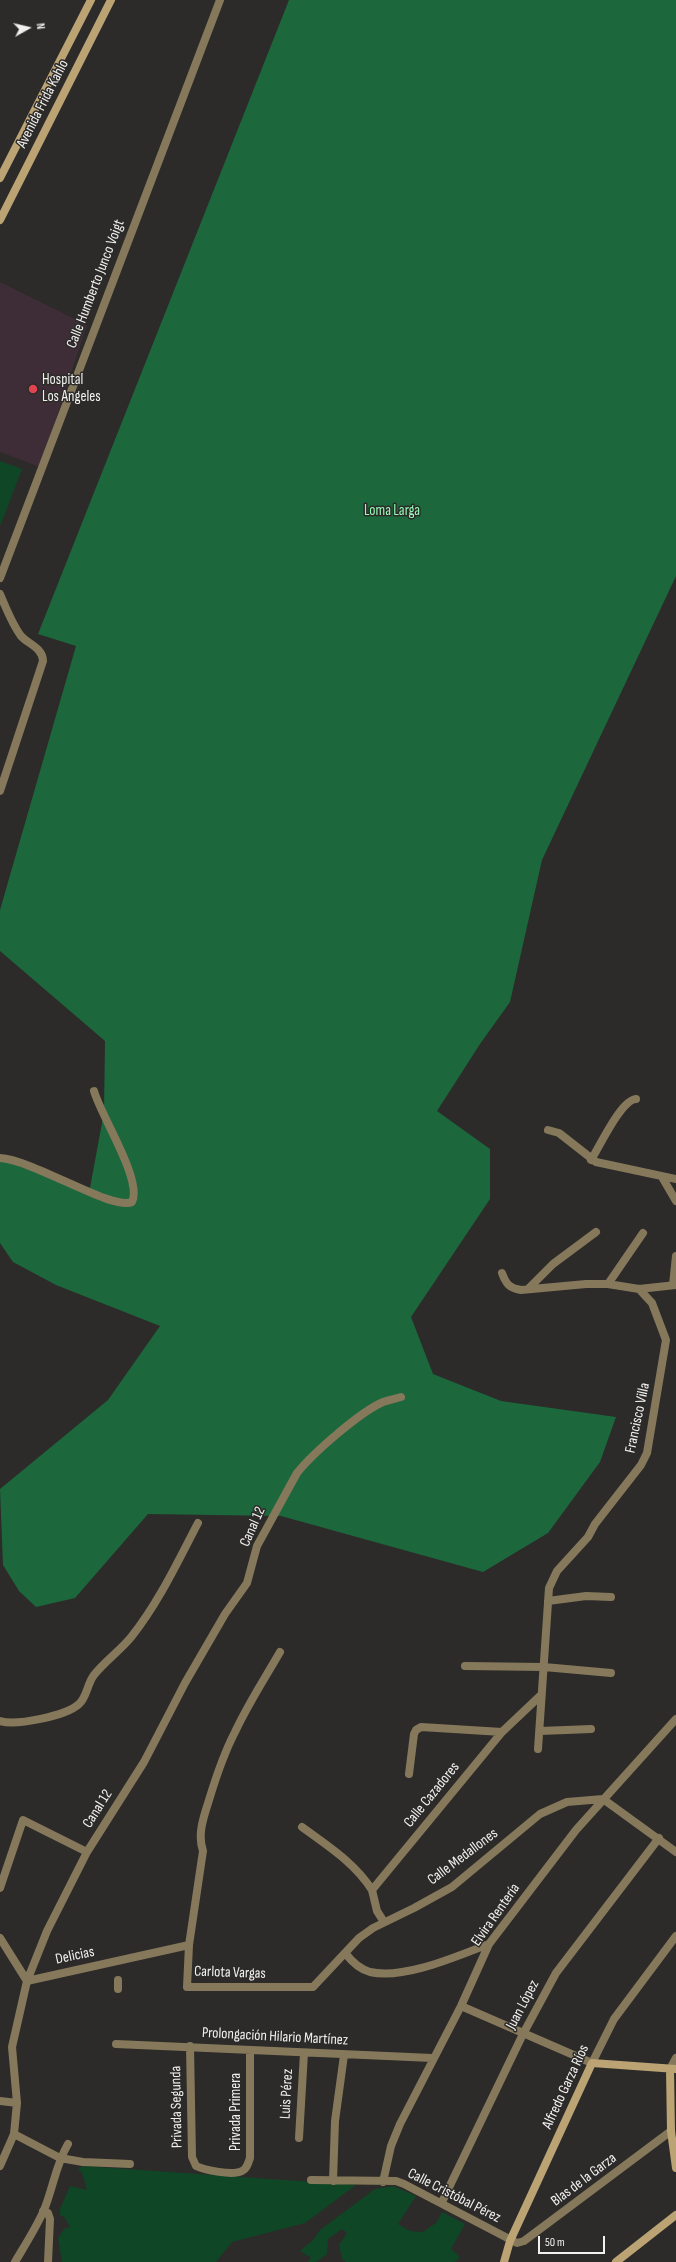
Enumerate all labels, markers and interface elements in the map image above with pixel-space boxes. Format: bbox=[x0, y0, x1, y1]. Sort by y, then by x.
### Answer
north arrow bbox=[8, 8, 48, 48]
text: N bbox=[34, 22, 47, 30]
street label: Avenida Frida Kahlo bbox=[13, 57, 73, 151]
street label: Calle Humberto Junco Voigt bbox=[63, 217, 129, 351]
place label: Hospital Los Angeles bbox=[42, 371, 101, 406]
marker: Hospital Los Angeles bbox=[27, 383, 39, 395]
park label: Loma Larga bbox=[364, 502, 420, 520]
street label: Francisco Villa bbox=[622, 1381, 654, 1455]
street label: Canal 12 bbox=[236, 1504, 270, 1550]
street label: Calle Cazadores bbox=[400, 1759, 464, 1831]
street label: Canal 12 bbox=[79, 1787, 117, 1831]
street label: Calle Medallones bbox=[424, 1825, 502, 1889]
street label: Elvira Rentería bbox=[468, 1880, 524, 1950]
street label: Delicias bbox=[54, 1943, 96, 1969]
street label: Carlota Vargas bbox=[194, 1963, 266, 1983]
street label: Juan López bbox=[503, 1977, 543, 2033]
street label: Prolongación Hilario Martínez bbox=[201, 2024, 349, 2050]
street label: Alfredo Garza Ríos bbox=[539, 2042, 593, 2132]
street label: Privada Segunda bbox=[167, 2066, 187, 2148]
street label: Luis Pérez bbox=[277, 2068, 297, 2120]
street label: Privada Primera bbox=[227, 2073, 245, 2151]
street label: Blas de la Garza bbox=[548, 2150, 620, 2210]
street label: Calle Cristóbal Pérez bbox=[404, 2165, 504, 2227]
scale bar bbox=[540, 2228, 607, 2254]
text: 50 m bbox=[545, 2235, 565, 2250]

